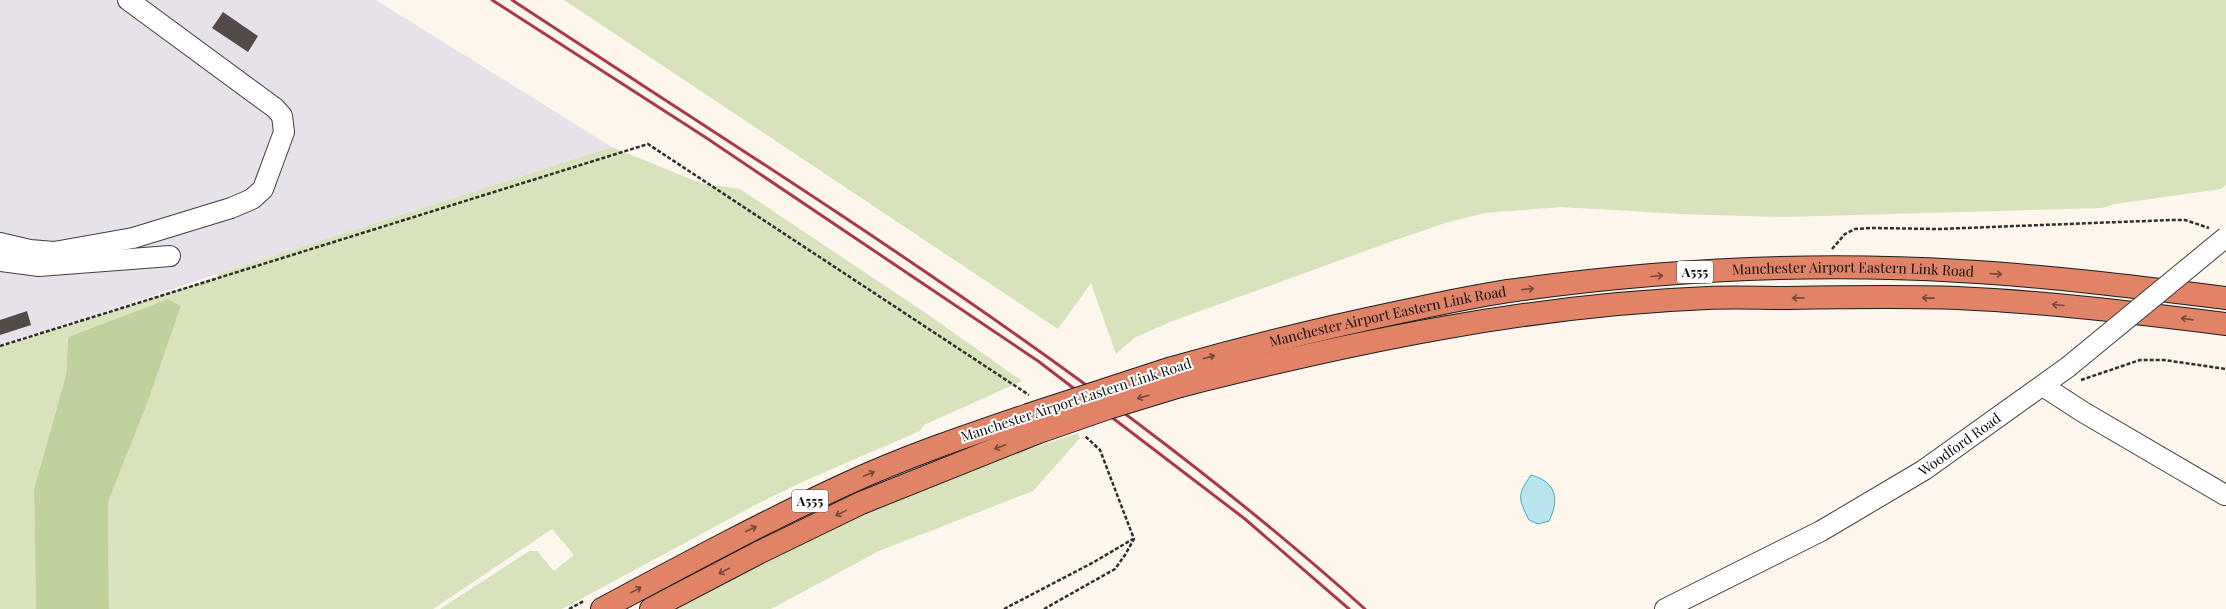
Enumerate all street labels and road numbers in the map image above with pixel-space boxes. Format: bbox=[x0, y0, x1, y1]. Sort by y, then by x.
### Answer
street label: Manchester Airport Eastern Link Road bbox=[1732, 257, 1975, 281]
road number: A555 bbox=[1677, 261, 1713, 283]
street label: Manchester Airport Eastern Link Road bbox=[1267, 281, 1507, 351]
street label: Manchester Airport Eastern Link Road bbox=[958, 353, 1194, 446]
street label: Woodford Road bbox=[1914, 408, 2004, 481]
road number: A555 bbox=[792, 490, 828, 512]

